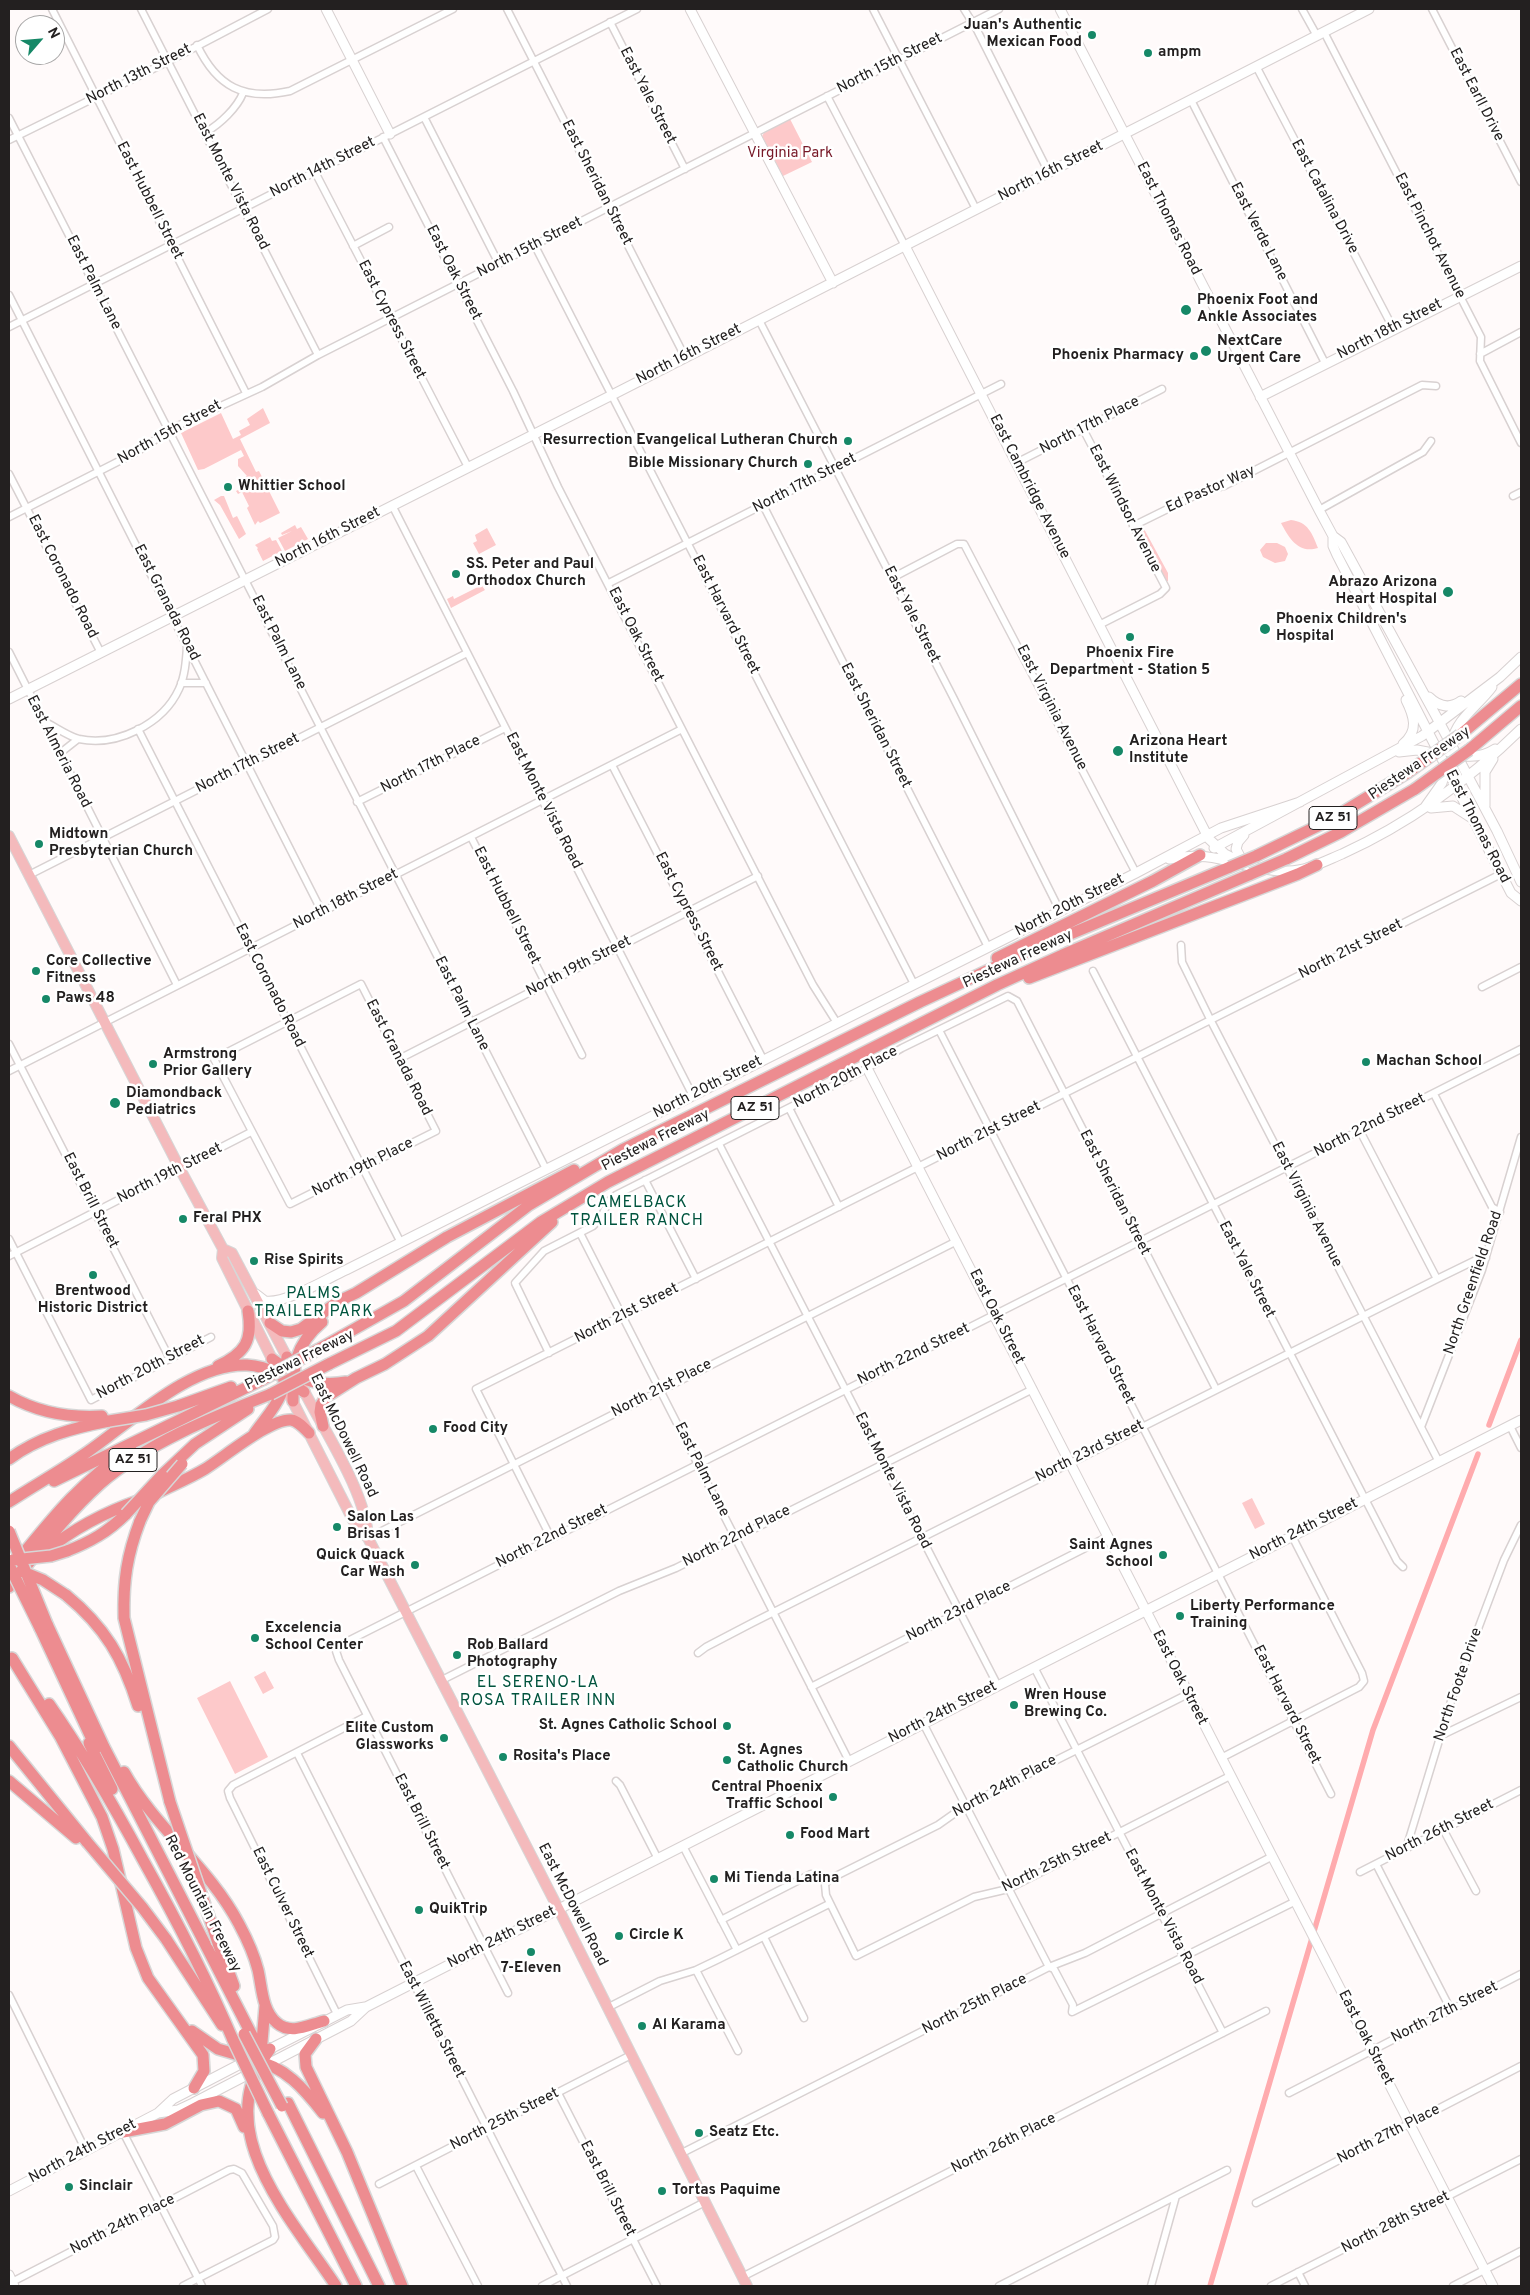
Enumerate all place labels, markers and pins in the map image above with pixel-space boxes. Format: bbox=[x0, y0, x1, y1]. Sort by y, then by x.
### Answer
place label: Juan's Authentic Mexican Food bbox=[963, 17, 1082, 52]
marker: Juan's Authentic Mexican Food bbox=[1086, 29, 1098, 41]
place label: ampm bbox=[1158, 44, 1201, 62]
marker: ampm bbox=[1142, 47, 1154, 59]
place label: Phoenix Foot and Ankle Associates bbox=[1197, 292, 1318, 327]
marker: Phoenix Foot and Ankle Associates bbox=[1179, 303, 1193, 317]
place label: NextCare Urgent Care bbox=[1217, 333, 1301, 368]
marker: NextCare Urgent Care bbox=[1199, 344, 1213, 358]
place label: Phoenix Pharmacy bbox=[1052, 347, 1184, 365]
marker: Phoenix Pharmacy bbox=[1188, 350, 1200, 362]
place label: Resurrection Evangelical Lutheran Church bbox=[543, 432, 838, 450]
marker: Resurrection Evangelical Lutheran Church bbox=[842, 435, 854, 447]
place label: Bible Missionary Church bbox=[628, 455, 798, 473]
marker: Bible Missionary Church bbox=[802, 458, 814, 470]
place label: Whittier School bbox=[238, 478, 346, 496]
marker: Whittier School bbox=[222, 481, 234, 493]
place label: SS. Peter and Paul Orthodox Church bbox=[466, 556, 594, 591]
marker: SS. Peter and Paul Orthodox Church bbox=[450, 568, 462, 580]
place label: Abrazo Arizona Heart Hospital bbox=[1328, 574, 1437, 609]
marker: Abrazo Arizona Heart Hospital bbox=[1441, 585, 1455, 599]
place label: Phoenix Children's Hospital bbox=[1276, 611, 1407, 646]
marker: Phoenix Children's Hospital bbox=[1258, 622, 1272, 636]
marker: Phoenix Fire Department - Station 5 bbox=[1124, 631, 1136, 643]
place label: Phoenix Fire Department - Station 5 bbox=[1050, 645, 1210, 680]
place label: Arizona Heart Institute bbox=[1129, 733, 1227, 768]
marker: Arizona Heart Institute bbox=[1111, 744, 1125, 758]
place label: Midtown Presbyterian Church bbox=[49, 826, 193, 861]
marker: Midtown Presbyterian Church bbox=[33, 838, 45, 850]
place label: Core Collective Fitness bbox=[46, 953, 152, 988]
marker: Core Collective Fitness bbox=[30, 965, 42, 977]
place label: Paws 48 bbox=[56, 990, 115, 1008]
marker: Paws 48 bbox=[40, 993, 52, 1005]
place label: Armstrong Prior Gallery bbox=[163, 1046, 252, 1081]
place label: Machan School bbox=[1376, 1053, 1482, 1071]
marker: Machan School bbox=[1360, 1056, 1372, 1068]
marker: Armstrong Prior Gallery bbox=[147, 1058, 159, 1070]
place label: Diamondback Pediatrics bbox=[126, 1085, 222, 1120]
marker: Diamondback Pediatrics bbox=[108, 1096, 122, 1110]
place label: Feral PHX bbox=[193, 1210, 262, 1228]
marker: Feral PHX bbox=[177, 1213, 189, 1225]
place label: Rise Spirits bbox=[264, 1252, 344, 1270]
marker: Rise Spirits bbox=[248, 1255, 260, 1267]
marker: Brentwood Historic District bbox=[87, 1269, 99, 1281]
place label: Brentwood Historic District bbox=[38, 1283, 148, 1318]
place label: Food City bbox=[443, 1420, 508, 1438]
marker: Food City bbox=[427, 1423, 439, 1435]
place label: Salon Las Brisas 1 bbox=[347, 1509, 414, 1544]
marker: Salon Las Brisas 1 bbox=[331, 1521, 343, 1533]
place label: Saint Agnes School bbox=[1069, 1537, 1153, 1572]
place label: Quick Quack Car Wash bbox=[316, 1547, 405, 1582]
marker: Saint Agnes School bbox=[1157, 1549, 1169, 1561]
marker: Quick Quack Car Wash bbox=[409, 1559, 421, 1571]
place label: Liberty Performance Training bbox=[1190, 1598, 1335, 1633]
marker: Liberty Performance Training bbox=[1174, 1610, 1186, 1622]
place label: Excelencia School Center bbox=[265, 1620, 363, 1655]
marker: Excelencia School Center bbox=[249, 1632, 261, 1644]
place label: Rob Ballard Photography bbox=[467, 1637, 557, 1672]
marker: Rob Ballard Photography bbox=[451, 1649, 463, 1661]
place label: Wren House Brewing Co. bbox=[1024, 1687, 1107, 1722]
marker: Wren House Brewing Co. bbox=[1008, 1699, 1020, 1711]
place label: St. Agnes Catholic School bbox=[539, 1717, 717, 1735]
place label: Elite Custom Glassworks bbox=[345, 1720, 434, 1755]
marker: St. Agnes Catholic School bbox=[721, 1720, 733, 1732]
marker: Elite Custom Glassworks bbox=[438, 1732, 450, 1744]
place label: St. Agnes Catholic Church bbox=[737, 1742, 848, 1777]
place label: Rosita's Place bbox=[513, 1748, 611, 1766]
marker: Rosita's Place bbox=[497, 1751, 509, 1763]
marker: St. Agnes Catholic Church bbox=[721, 1754, 733, 1766]
place label: Central Phoenix Traffic School bbox=[711, 1779, 823, 1814]
marker: Central Phoenix Traffic School bbox=[827, 1791, 839, 1803]
place label: Food Mart bbox=[800, 1826, 870, 1844]
marker: Food Mart bbox=[784, 1829, 796, 1841]
place label: Mi Tienda Latina bbox=[724, 1870, 839, 1888]
marker: Mi Tienda Latina bbox=[708, 1873, 720, 1885]
place label: QuikTrip bbox=[429, 1901, 488, 1919]
marker: QuikTrip bbox=[413, 1904, 425, 1916]
place label: Circle K bbox=[629, 1927, 684, 1945]
marker: Circle K bbox=[613, 1930, 625, 1942]
marker: 7-Eleven bbox=[525, 1946, 537, 1958]
place label: 7-Eleven bbox=[501, 1960, 561, 1978]
place label: Al Karama bbox=[652, 2017, 726, 2035]
marker: Al Karama bbox=[636, 2020, 648, 2032]
place label: Seatz Etc. bbox=[709, 2124, 779, 2142]
marker: Seatz Etc. bbox=[693, 2127, 705, 2139]
place label: Sinclair bbox=[79, 2178, 133, 2196]
marker: Sinclair bbox=[63, 2181, 75, 2193]
place label: Tortas Paquime bbox=[672, 2182, 781, 2200]
marker: Tortas Paquime bbox=[656, 2185, 668, 2197]

